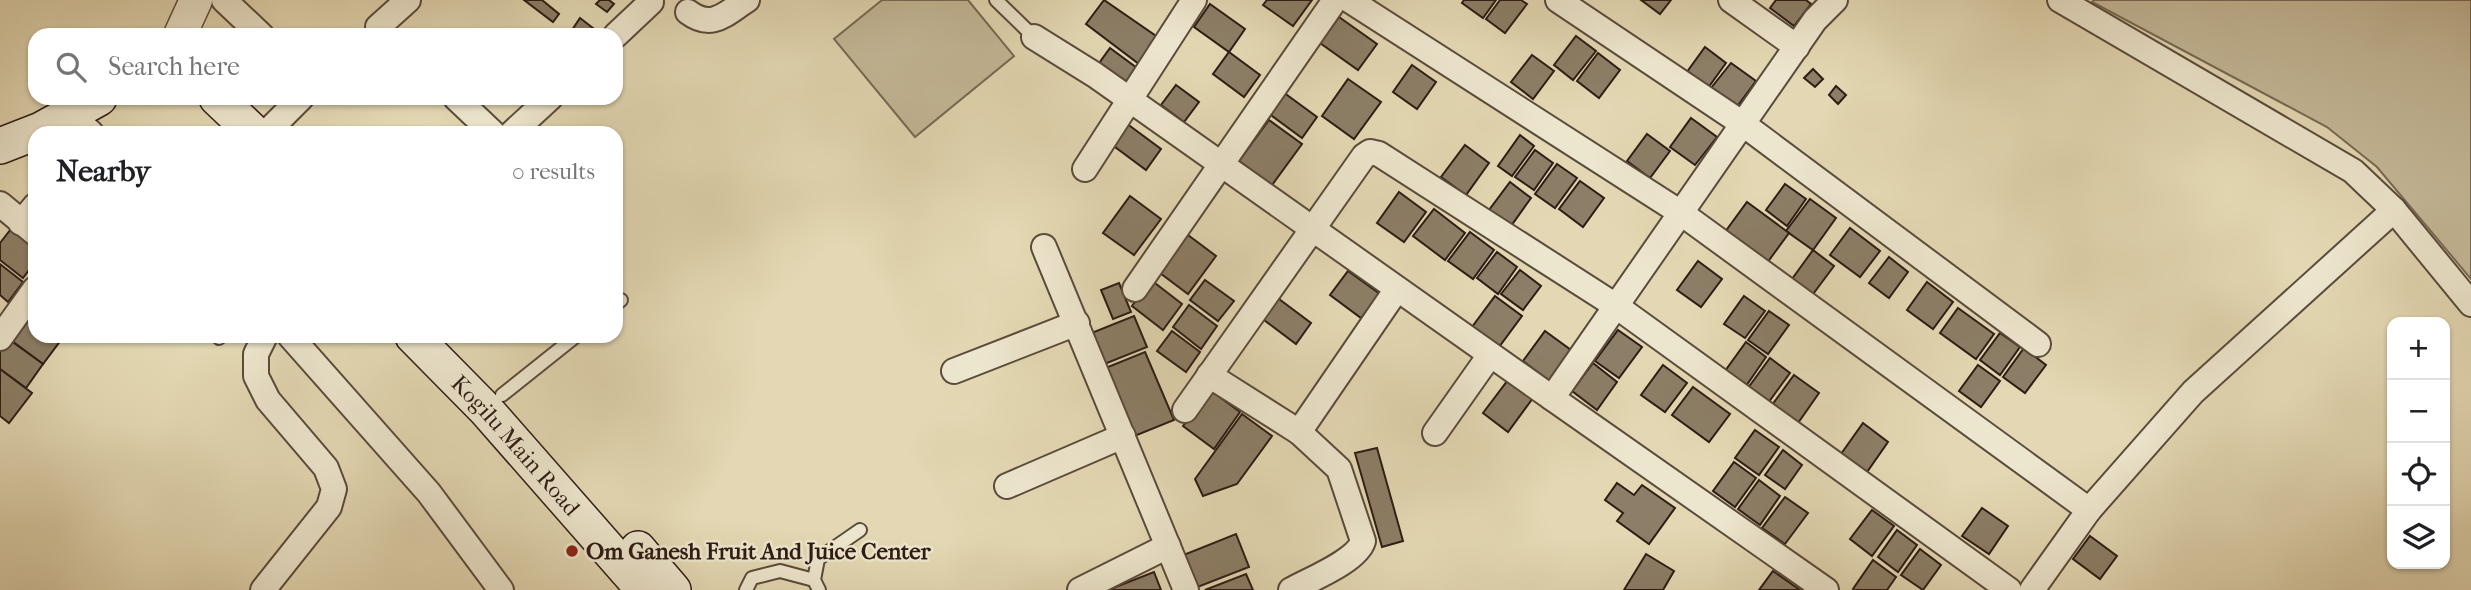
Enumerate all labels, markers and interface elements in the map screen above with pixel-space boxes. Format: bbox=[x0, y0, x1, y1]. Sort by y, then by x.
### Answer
search box bbox=[28, 28, 623, 105]
icon: search bbox=[52, 48, 90, 86]
text: Search here bbox=[108, 51, 240, 82]
text: Nearby bbox=[56, 154, 151, 189]
text: 0 results bbox=[512, 158, 595, 185]
map controls bbox=[2387, 317, 2450, 569]
button: + bbox=[2387, 317, 2450, 380]
street label: Kogilu Main Road bbox=[446, 369, 586, 521]
button: − bbox=[2387, 380, 2450, 443]
button: locate bbox=[2387, 443, 2450, 506]
button: layers bbox=[2387, 506, 2450, 569]
place label: Om Ganesh Fruit And Juice Center bbox=[586, 538, 932, 565]
marker: Om Ganesh Fruit And Juice Center bbox=[564, 543, 580, 559]

